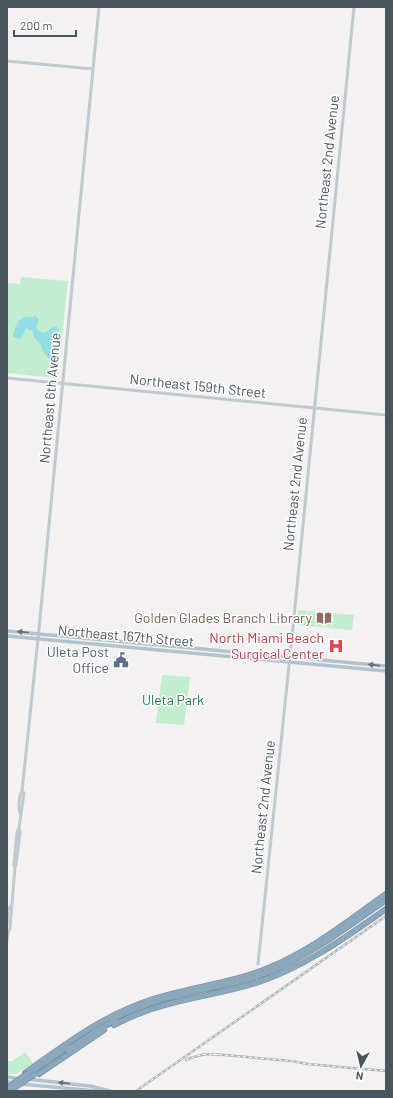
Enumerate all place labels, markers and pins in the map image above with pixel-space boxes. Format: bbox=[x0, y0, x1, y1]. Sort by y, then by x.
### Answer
place label: Golden Glades Branch Library bbox=[134, 609, 313, 626]
library icon: Golden Glades Branch Library bbox=[315, 609, 333, 627]
place label: North Miami Beach Surgical Center bbox=[209, 629, 324, 662]
hospital icon: North Miami Beach Surgical Center bbox=[327, 637, 345, 655]
place label: Uleta Post Office bbox=[47, 643, 109, 676]
public building icon: Uleta Post Office bbox=[112, 651, 130, 669]

